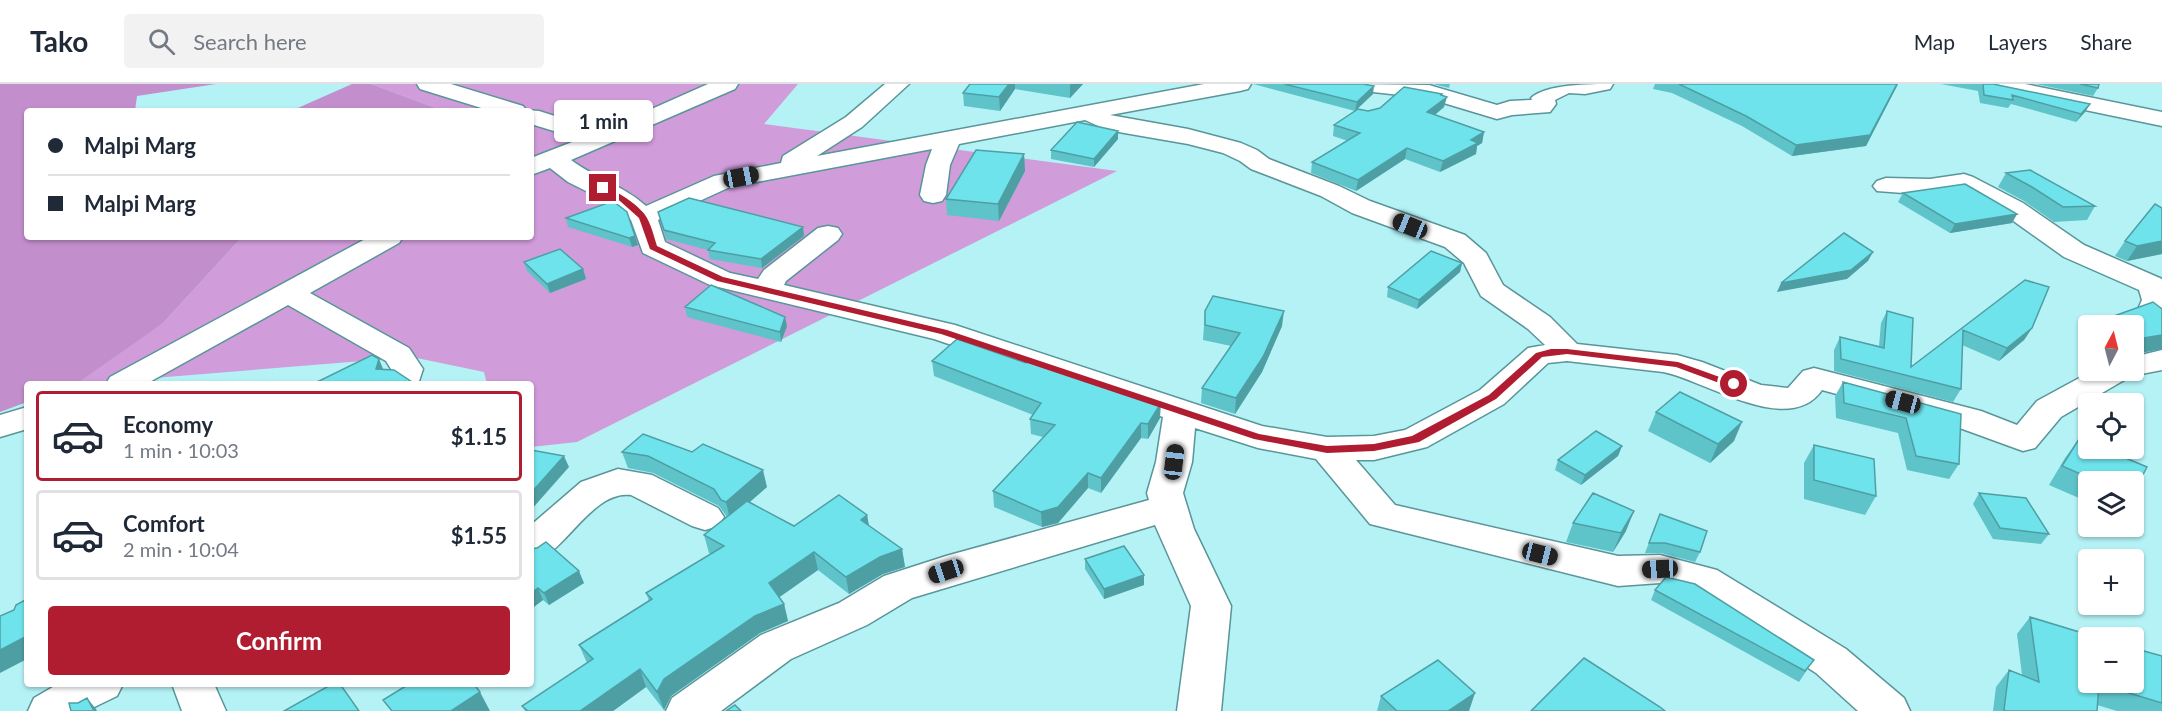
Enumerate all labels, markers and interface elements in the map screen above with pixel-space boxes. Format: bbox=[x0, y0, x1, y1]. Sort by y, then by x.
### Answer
search box bbox=[124, 14, 544, 68]
text: Tako bbox=[30, 24, 88, 58]
icon: search bbox=[145, 25, 178, 58]
text: Search here bbox=[193, 28, 307, 55]
text: Map bbox=[1914, 29, 1955, 54]
text: Layers bbox=[1988, 29, 2047, 54]
text: Share bbox=[2080, 29, 2132, 54]
callout: 1 min bbox=[554, 101, 652, 143]
text: 1 min bbox=[579, 109, 628, 133]
text: Malpi Marg bbox=[84, 132, 196, 159]
car bbox=[722, 165, 760, 189]
route end bbox=[589, 174, 616, 201]
text: Malpi Marg bbox=[84, 190, 196, 217]
car bbox=[1390, 211, 1430, 241]
north arrow bbox=[2078, 315, 2144, 381]
map controls bbox=[2078, 315, 2144, 693]
route start bbox=[1720, 370, 1747, 397]
car bbox=[1883, 389, 1923, 415]
button: locate bbox=[2078, 393, 2144, 459]
icon: car bbox=[51, 409, 105, 463]
text: Economy bbox=[123, 411, 213, 438]
text: $1.15 bbox=[451, 423, 507, 450]
text: 1 min · 10:03 bbox=[123, 438, 239, 462]
car bbox=[1163, 443, 1185, 481]
button: layers bbox=[2078, 471, 2144, 537]
icon: car bbox=[51, 508, 105, 562]
text: Comfort bbox=[123, 510, 205, 537]
text: $1.55 bbox=[451, 522, 507, 549]
text: 2 min · 10:04 bbox=[123, 537, 239, 561]
car bbox=[1520, 541, 1560, 567]
button: + bbox=[2078, 549, 2144, 615]
car bbox=[926, 557, 966, 585]
car bbox=[1642, 559, 1678, 579]
button: Confirm bbox=[48, 606, 510, 675]
button: − bbox=[2078, 627, 2144, 693]

